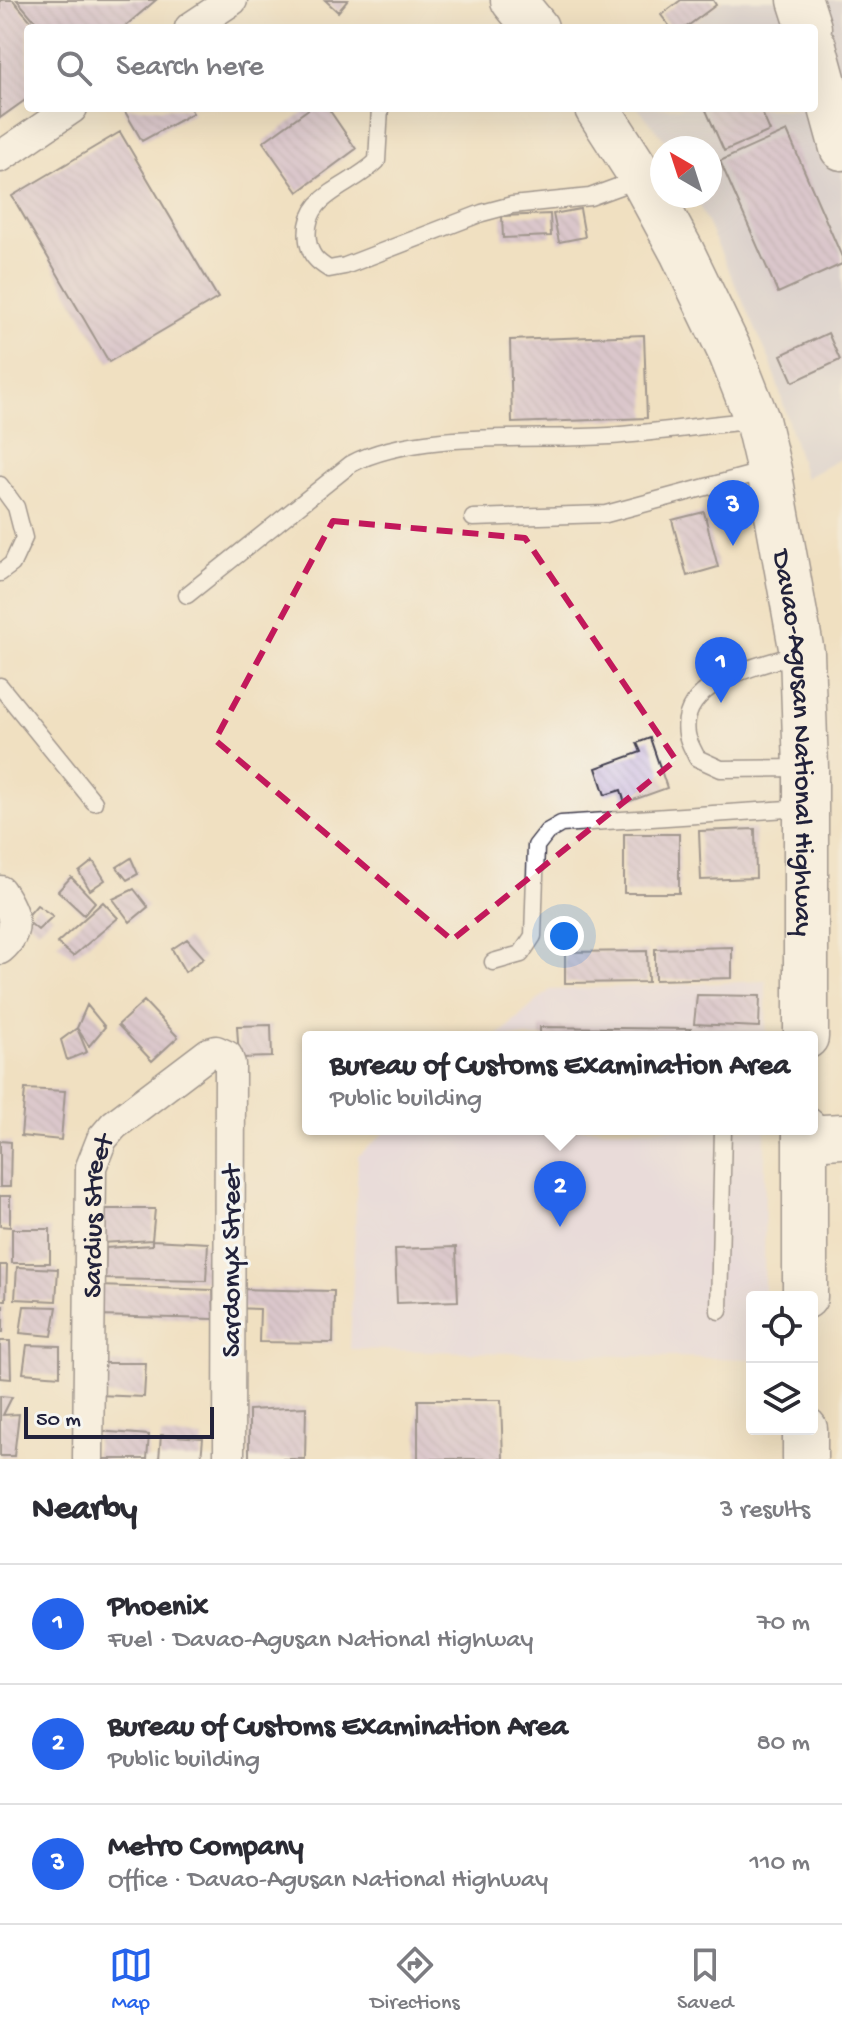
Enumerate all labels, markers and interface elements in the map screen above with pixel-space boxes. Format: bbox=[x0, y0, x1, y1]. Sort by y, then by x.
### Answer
search box bbox=[24, 24, 818, 112]
icon: search bbox=[52, 46, 96, 90]
text: Search here bbox=[116, 51, 264, 86]
north arrow bbox=[650, 136, 722, 208]
pin: 3 bbox=[707, 480, 759, 546]
street label: Davao-Agusan National Highway bbox=[762, 546, 818, 936]
pin: 1 bbox=[695, 637, 747, 703]
your location bbox=[544, 916, 584, 956]
popup bbox=[302, 1031, 818, 1135]
text: Bureau of Customs Examination Area bbox=[330, 1050, 790, 1085]
text: Public building bbox=[330, 1085, 482, 1116]
street label: Sardius Street bbox=[78, 1128, 124, 1298]
pin: 2 bbox=[534, 1161, 586, 1227]
street label: Sardonyx Street bbox=[217, 1162, 250, 1357]
map controls bbox=[746, 1291, 818, 1435]
button: locate bbox=[746, 1291, 818, 1363]
button: layers bbox=[746, 1363, 818, 1435]
scale bar bbox=[24, 1403, 214, 1439]
text: 50 m bbox=[36, 1408, 81, 1434]
text: Nearby bbox=[32, 1491, 137, 1531]
text: 3 results bbox=[720, 1496, 810, 1527]
text: Phoenix bbox=[108, 1591, 208, 1626]
text: 1 bbox=[53, 1609, 63, 1640]
text: 70 m bbox=[757, 1609, 810, 1640]
text: Fuel · Davao-Agusan National Highway bbox=[108, 1626, 533, 1657]
text: Bureau of Customs Examination Area bbox=[108, 1711, 568, 1746]
text: 2 bbox=[52, 1729, 64, 1760]
text: 80 m bbox=[756, 1729, 810, 1760]
text: Public building bbox=[108, 1746, 260, 1777]
text: Metro Company bbox=[108, 1831, 303, 1866]
text: 3 bbox=[51, 1849, 65, 1880]
text: 110 m bbox=[750, 1849, 810, 1880]
text: Office · Davao-Agusan National Highway bbox=[108, 1866, 548, 1897]
tab: Map bbox=[109, 1943, 153, 2017]
tab: Directions bbox=[370, 1943, 460, 2017]
tab: Saved bbox=[677, 1943, 733, 2017]

